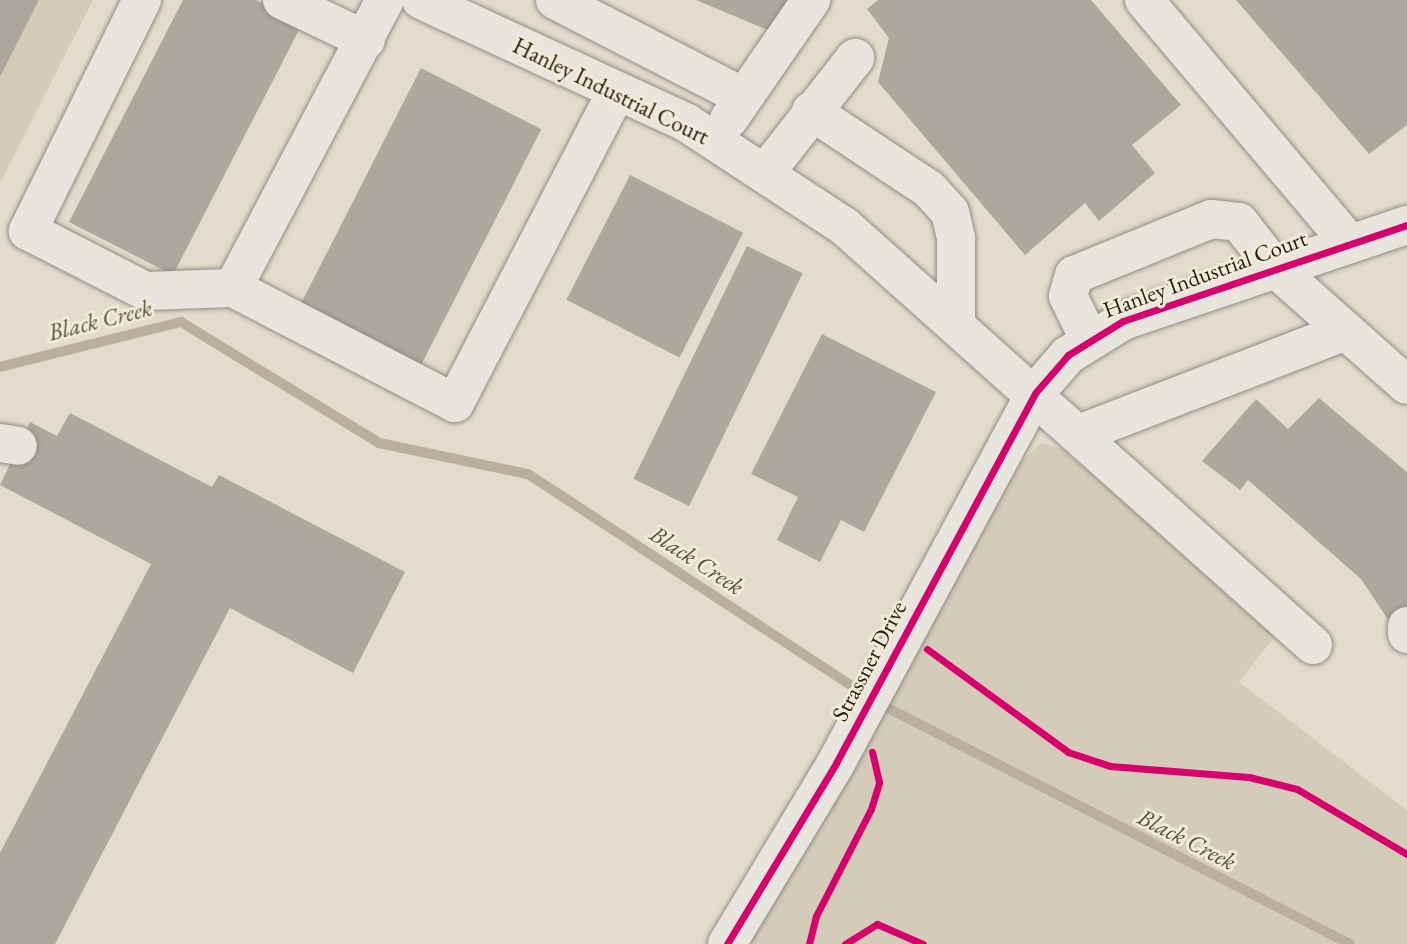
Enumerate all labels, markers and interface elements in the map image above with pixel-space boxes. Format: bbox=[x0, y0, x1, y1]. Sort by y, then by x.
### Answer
street label: Hanley Industrial Court bbox=[508, 32, 714, 150]
street label: Hanley Industrial Court bbox=[1099, 224, 1311, 324]
water label: Black Creek bbox=[45, 293, 155, 347]
water label: Black Creek bbox=[645, 519, 749, 601]
street label: Strassner Drive bbox=[826, 596, 912, 726]
water label: Black Creek bbox=[1133, 802, 1241, 876]

